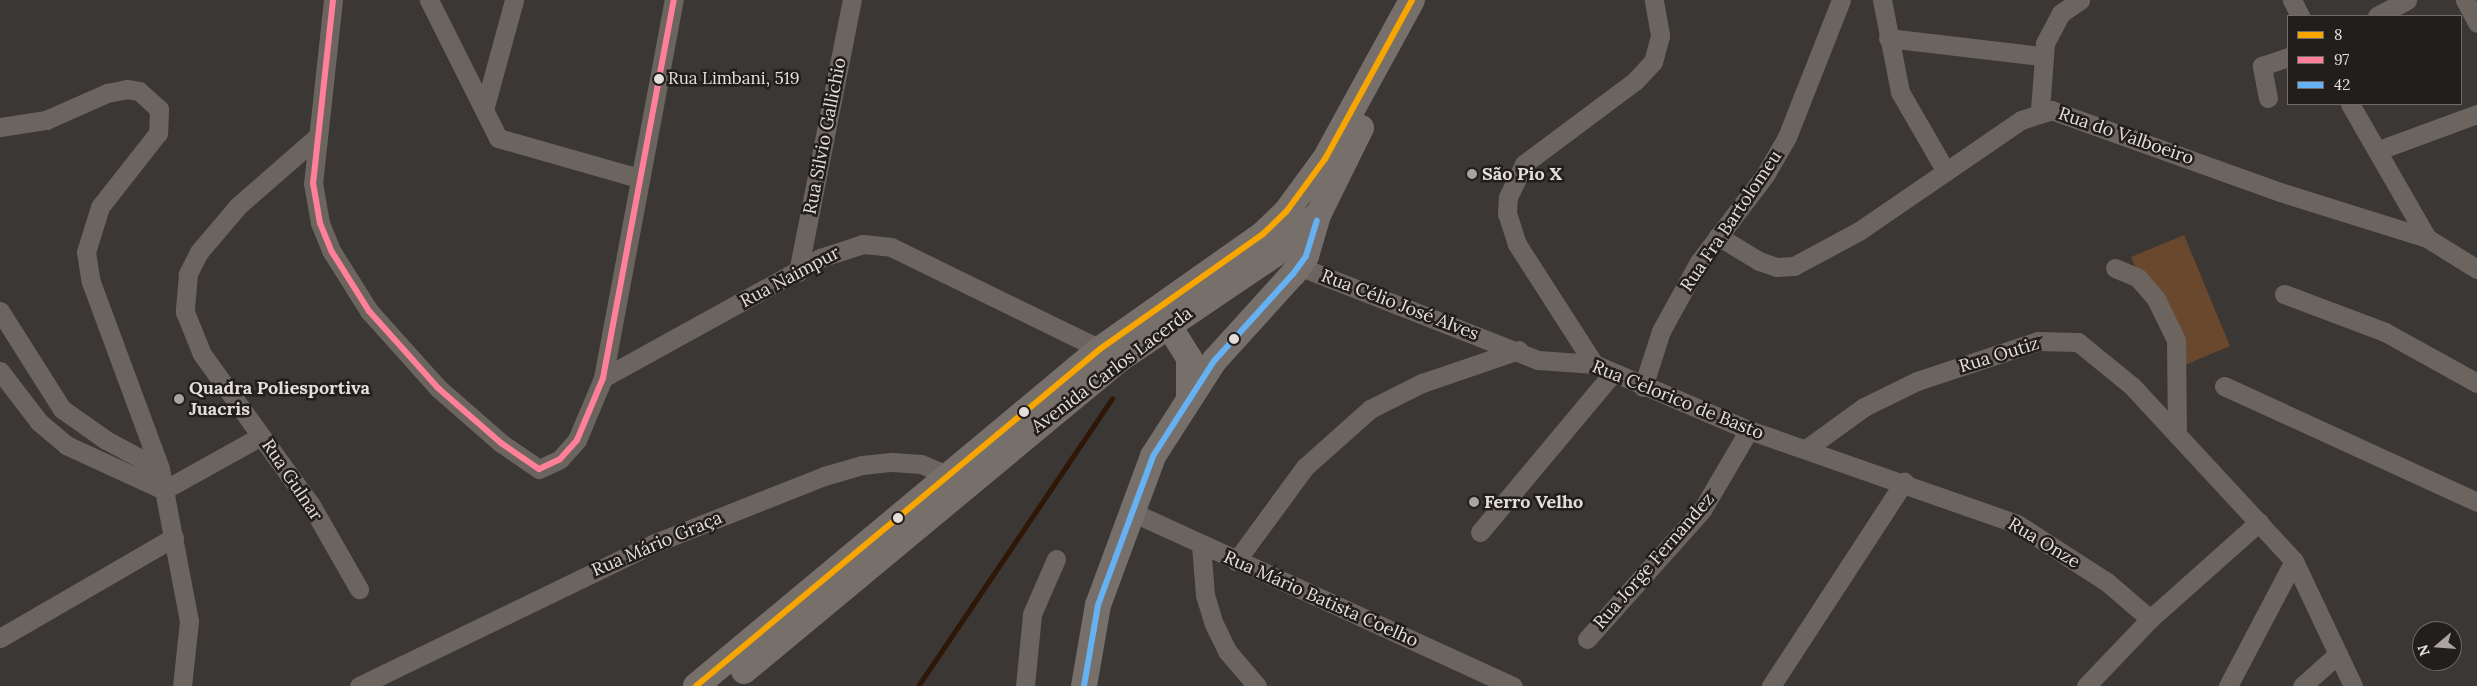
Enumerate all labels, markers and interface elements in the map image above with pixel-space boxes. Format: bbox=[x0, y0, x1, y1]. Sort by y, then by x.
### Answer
legend bbox=[2287, 15, 2462, 105]
text: 8 bbox=[2334, 25, 2342, 44]
text: 97 bbox=[2334, 50, 2349, 69]
street label: Rua Silvio Gallichio bbox=[799, 56, 851, 216]
place label: Rua Limbani, 519 bbox=[668, 69, 800, 89]
marker: Rua Limbani, 519 bbox=[654, 74, 664, 84]
text: 42 bbox=[2334, 75, 2350, 94]
street label: Rua do Valboeiro bbox=[2056, 103, 2196, 169]
street label: Rua Fra Bartolomeu bbox=[1676, 146, 1786, 296]
place label: São Pio X bbox=[1482, 163, 1562, 185]
marker: São Pio X bbox=[1466, 168, 1478, 180]
street label: Rua Naimpur bbox=[737, 242, 843, 312]
street label: Rua Célio José Alves bbox=[1318, 265, 1482, 345]
street label: Avenida Carlos Lacerda bbox=[1027, 303, 1197, 437]
street label: Rua Outiz bbox=[1956, 333, 2042, 377]
unlabelled marker bbox=[1229, 334, 1239, 344]
street label: Rua Celorico de Basto bbox=[1589, 356, 1767, 444]
place label: Quadra Poliesportiva Juacris bbox=[189, 378, 370, 420]
marker: Quadra Poliesportiva Juacris bbox=[173, 393, 185, 405]
unlabelled marker bbox=[1019, 407, 1029, 417]
street label: Rua Gulnar bbox=[257, 435, 327, 525]
street label: Rua Jorge Fernandez bbox=[1589, 489, 1719, 633]
place label: Ferro Velho bbox=[1484, 491, 1583, 513]
marker: Ferro Velho bbox=[1468, 496, 1480, 508]
street label: Rua Mário Graça bbox=[589, 507, 725, 581]
unlabelled marker bbox=[893, 513, 903, 523]
street label: Rua Onze bbox=[2004, 513, 2084, 573]
street label: Rua Mário Batista Coelho bbox=[1220, 546, 1422, 652]
north arrow bbox=[2412, 621, 2462, 671]
text: N bbox=[2413, 642, 2434, 658]

